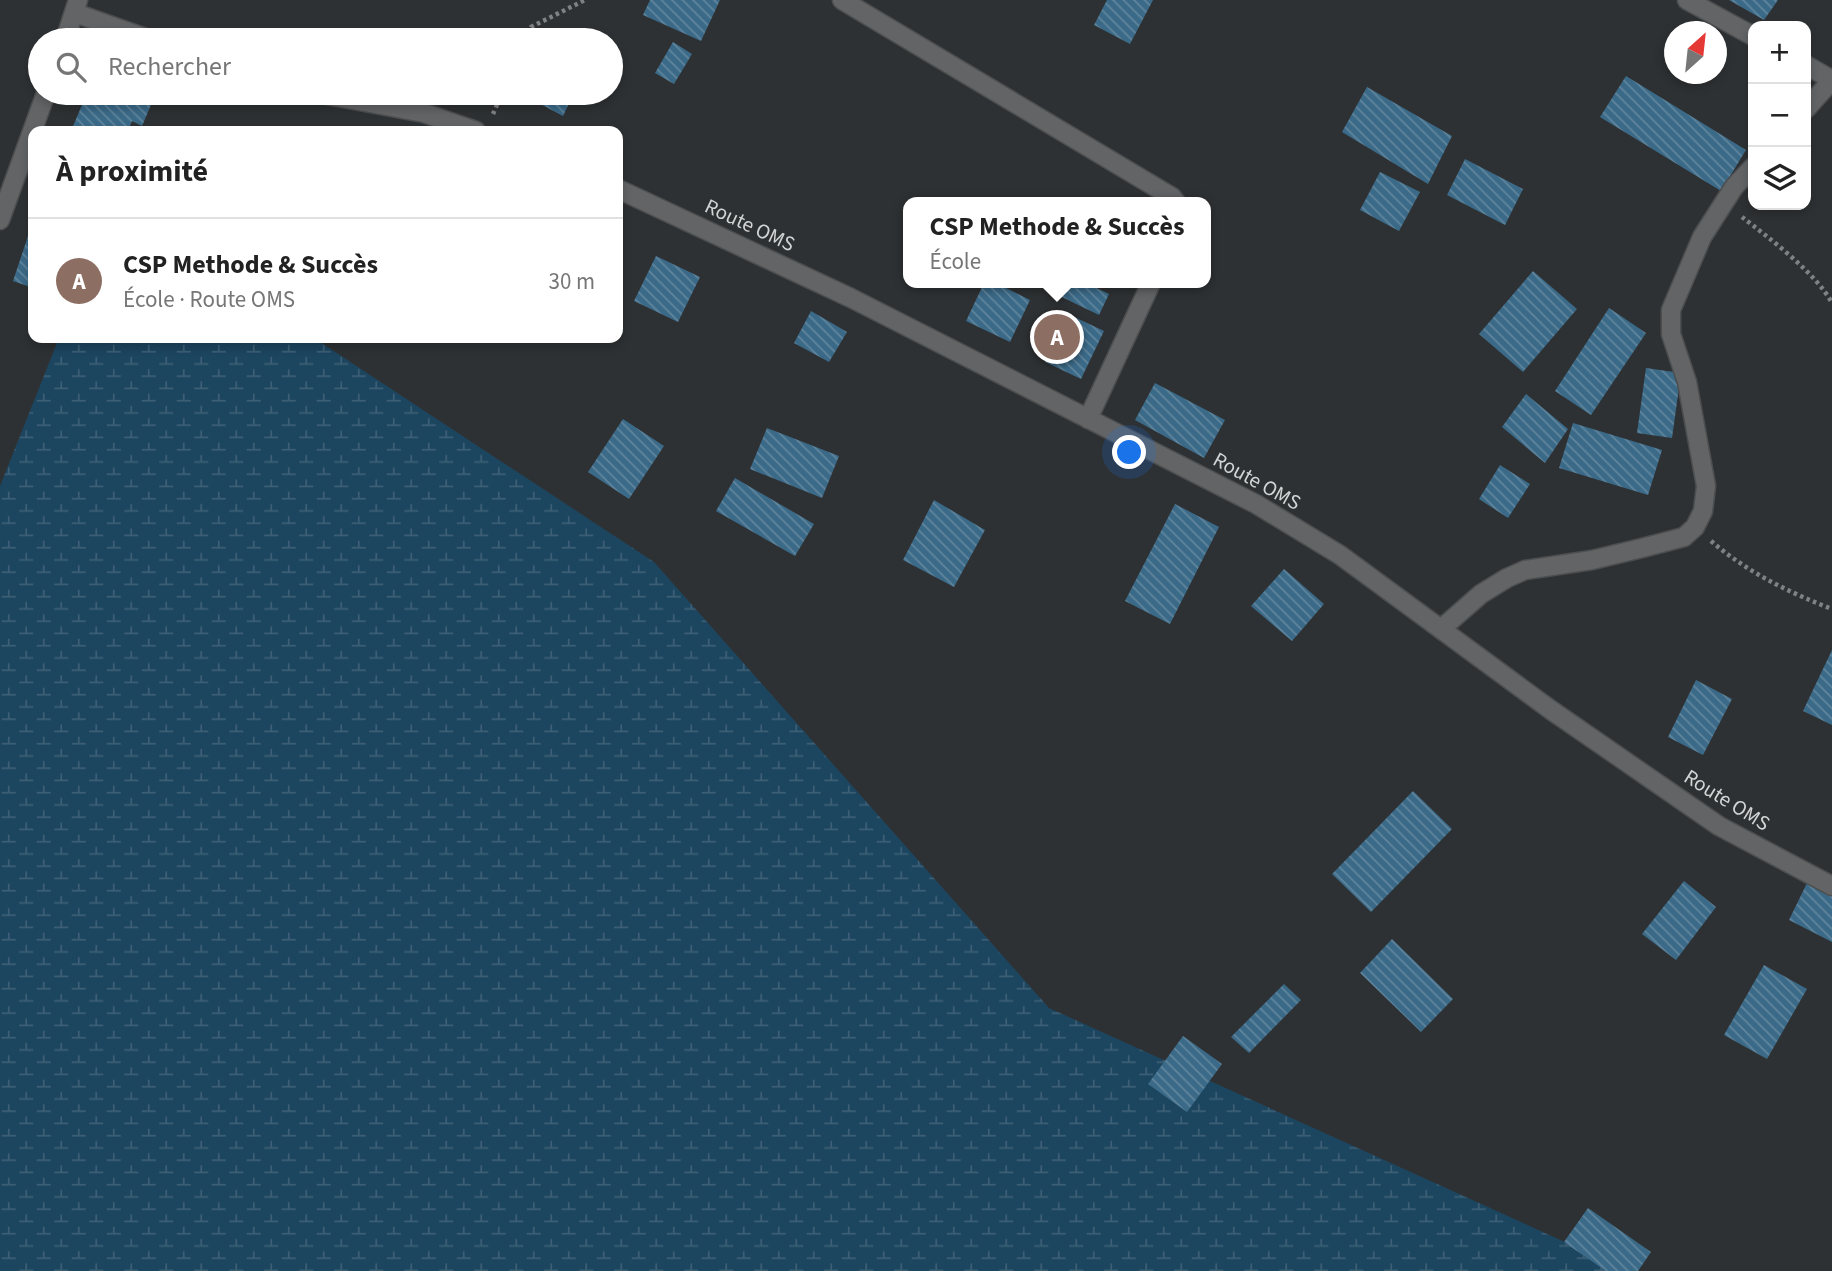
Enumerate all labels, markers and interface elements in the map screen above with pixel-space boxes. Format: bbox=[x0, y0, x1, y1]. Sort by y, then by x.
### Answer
north arrow bbox=[1664, 21, 1727, 84]
map controls bbox=[1748, 21, 1811, 210]
button: + bbox=[1748, 21, 1811, 84]
search box bbox=[28, 28, 623, 105]
icon: search bbox=[52, 48, 90, 86]
text: Rechercher bbox=[108, 48, 231, 85]
button: − bbox=[1748, 84, 1811, 147]
button: layers bbox=[1748, 147, 1811, 210]
text: À proximité bbox=[56, 150, 208, 193]
street label: Route OMS bbox=[700, 191, 800, 259]
popup bbox=[903, 197, 1211, 288]
text: CSP Methode & Succès bbox=[929, 208, 1185, 245]
text: École bbox=[929, 245, 981, 278]
text: CSP Methode & Succès bbox=[123, 246, 378, 283]
text: A bbox=[72, 265, 86, 298]
text: 30 m bbox=[548, 265, 595, 298]
text: École · Route OMS bbox=[123, 283, 295, 316]
pin: A bbox=[1034, 311, 1080, 363]
your location bbox=[1112, 435, 1146, 469]
street label: Route OMS bbox=[1208, 445, 1306, 517]
street label: Route OMS bbox=[1678, 762, 1776, 838]

